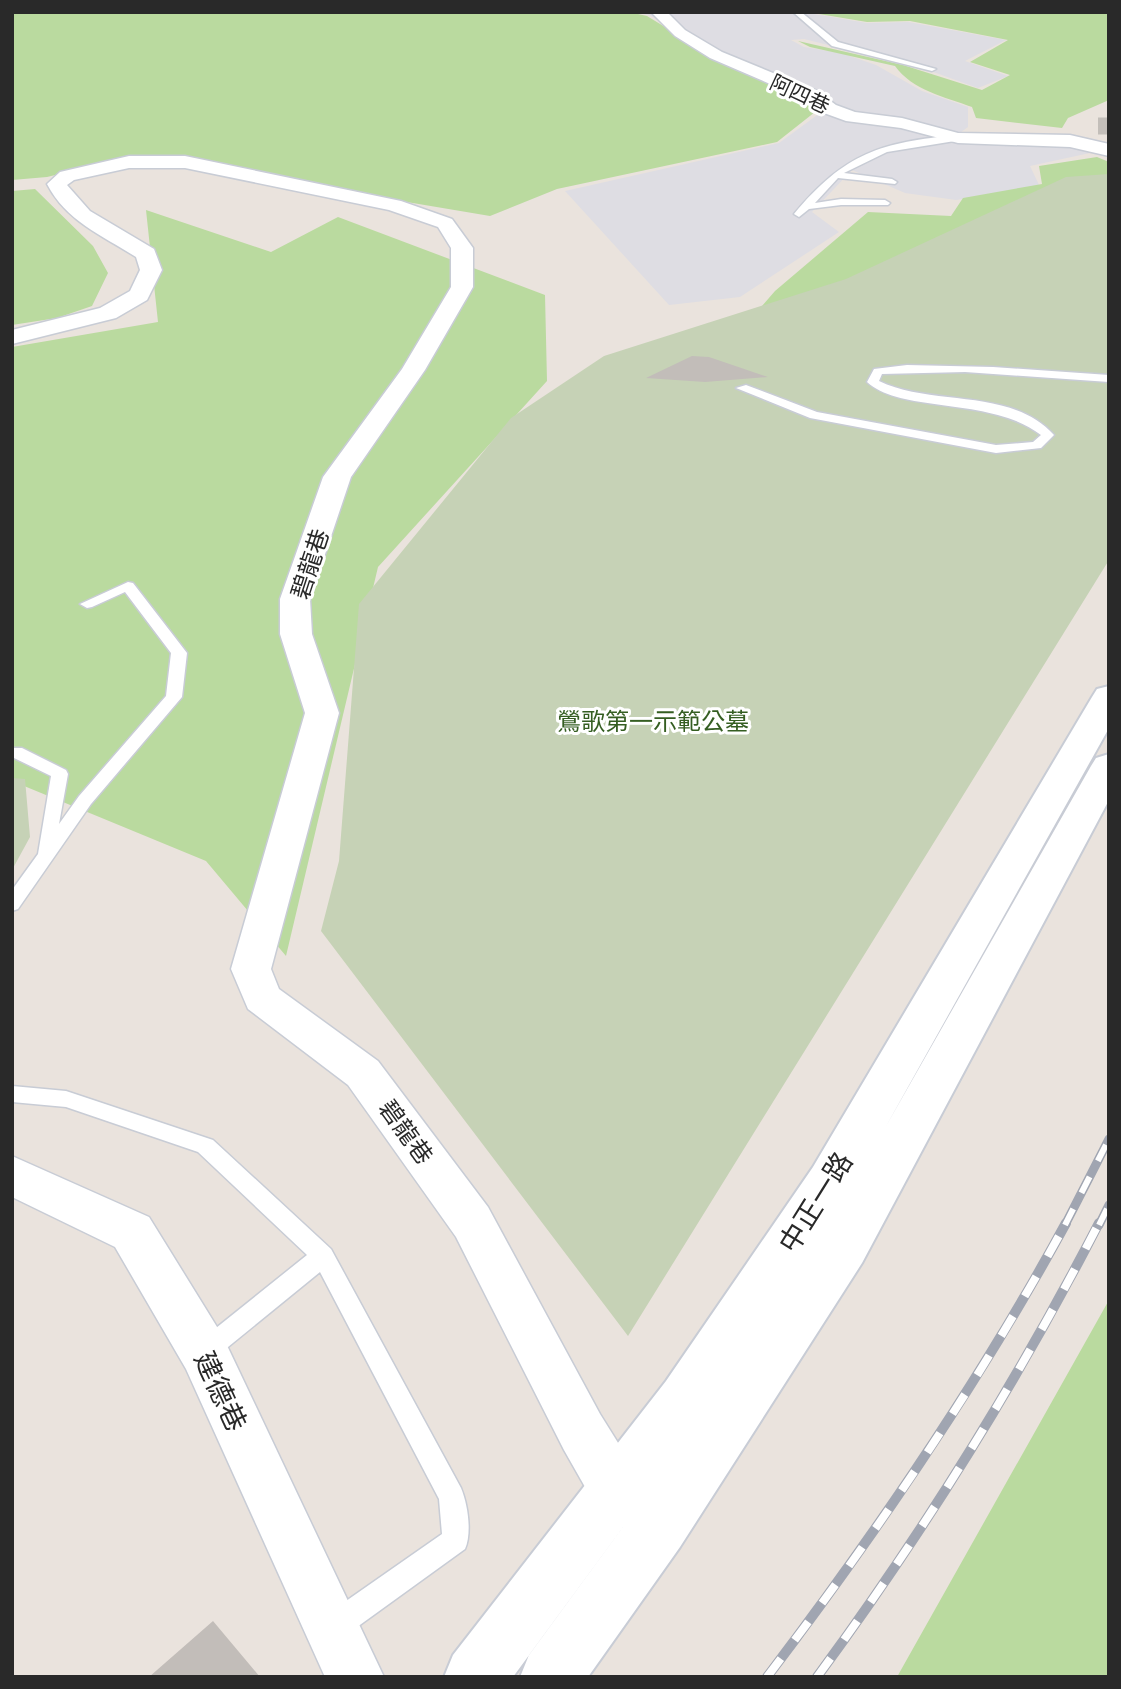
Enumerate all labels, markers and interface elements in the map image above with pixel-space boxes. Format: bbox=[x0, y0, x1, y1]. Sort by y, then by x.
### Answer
street label: 阿四巷 bbox=[766, 68, 834, 120]
street label: 碧龍巷 bbox=[284, 525, 336, 603]
park label: 鶯歌第一示範公墓 bbox=[557, 706, 749, 737]
street label: 碧龍巷 bbox=[372, 1094, 440, 1170]
street label: 中正一路 bbox=[770, 1145, 860, 1259]
street label: 建德巷 bbox=[186, 1345, 256, 1437]

